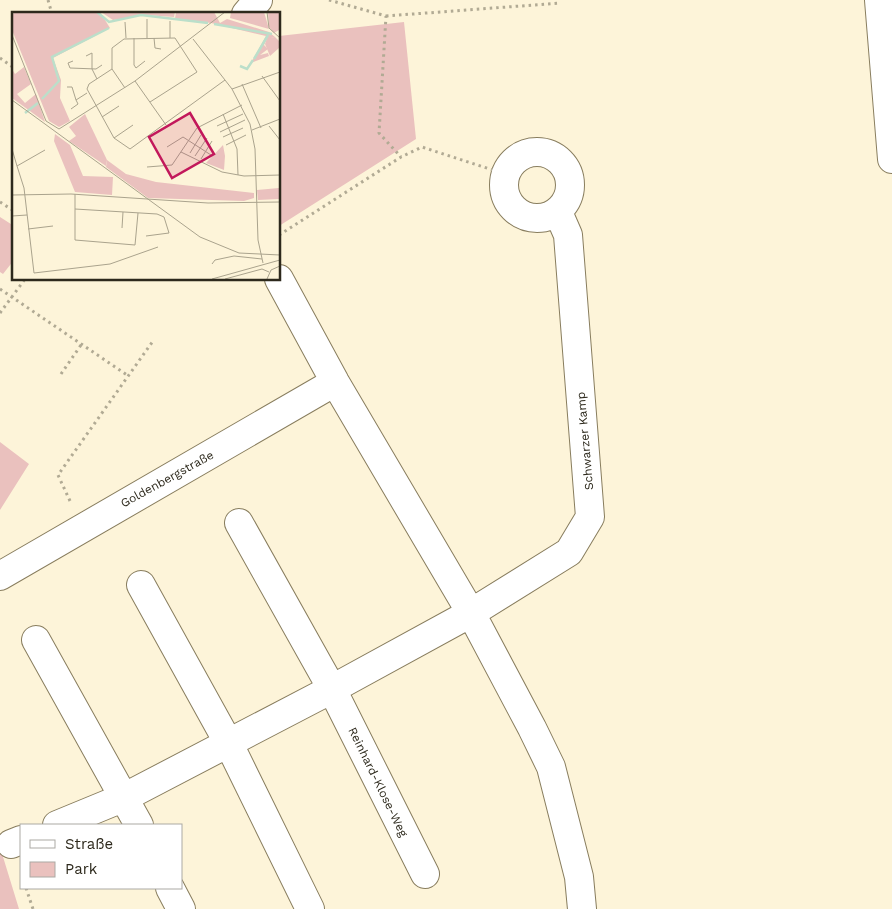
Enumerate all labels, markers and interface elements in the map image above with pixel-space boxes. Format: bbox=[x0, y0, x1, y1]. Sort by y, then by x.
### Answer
inset map bbox=[12, 12, 280, 280]
street label: Schwarzer Kamp bbox=[574, 391, 596, 491]
street label: Goldenbergstraße bbox=[118, 448, 216, 510]
street label: Reinhard-Klose-Weg bbox=[345, 725, 411, 840]
legend bbox=[20, 824, 182, 889]
text: Straße bbox=[65, 835, 113, 853]
text: Park bbox=[65, 860, 98, 878]

